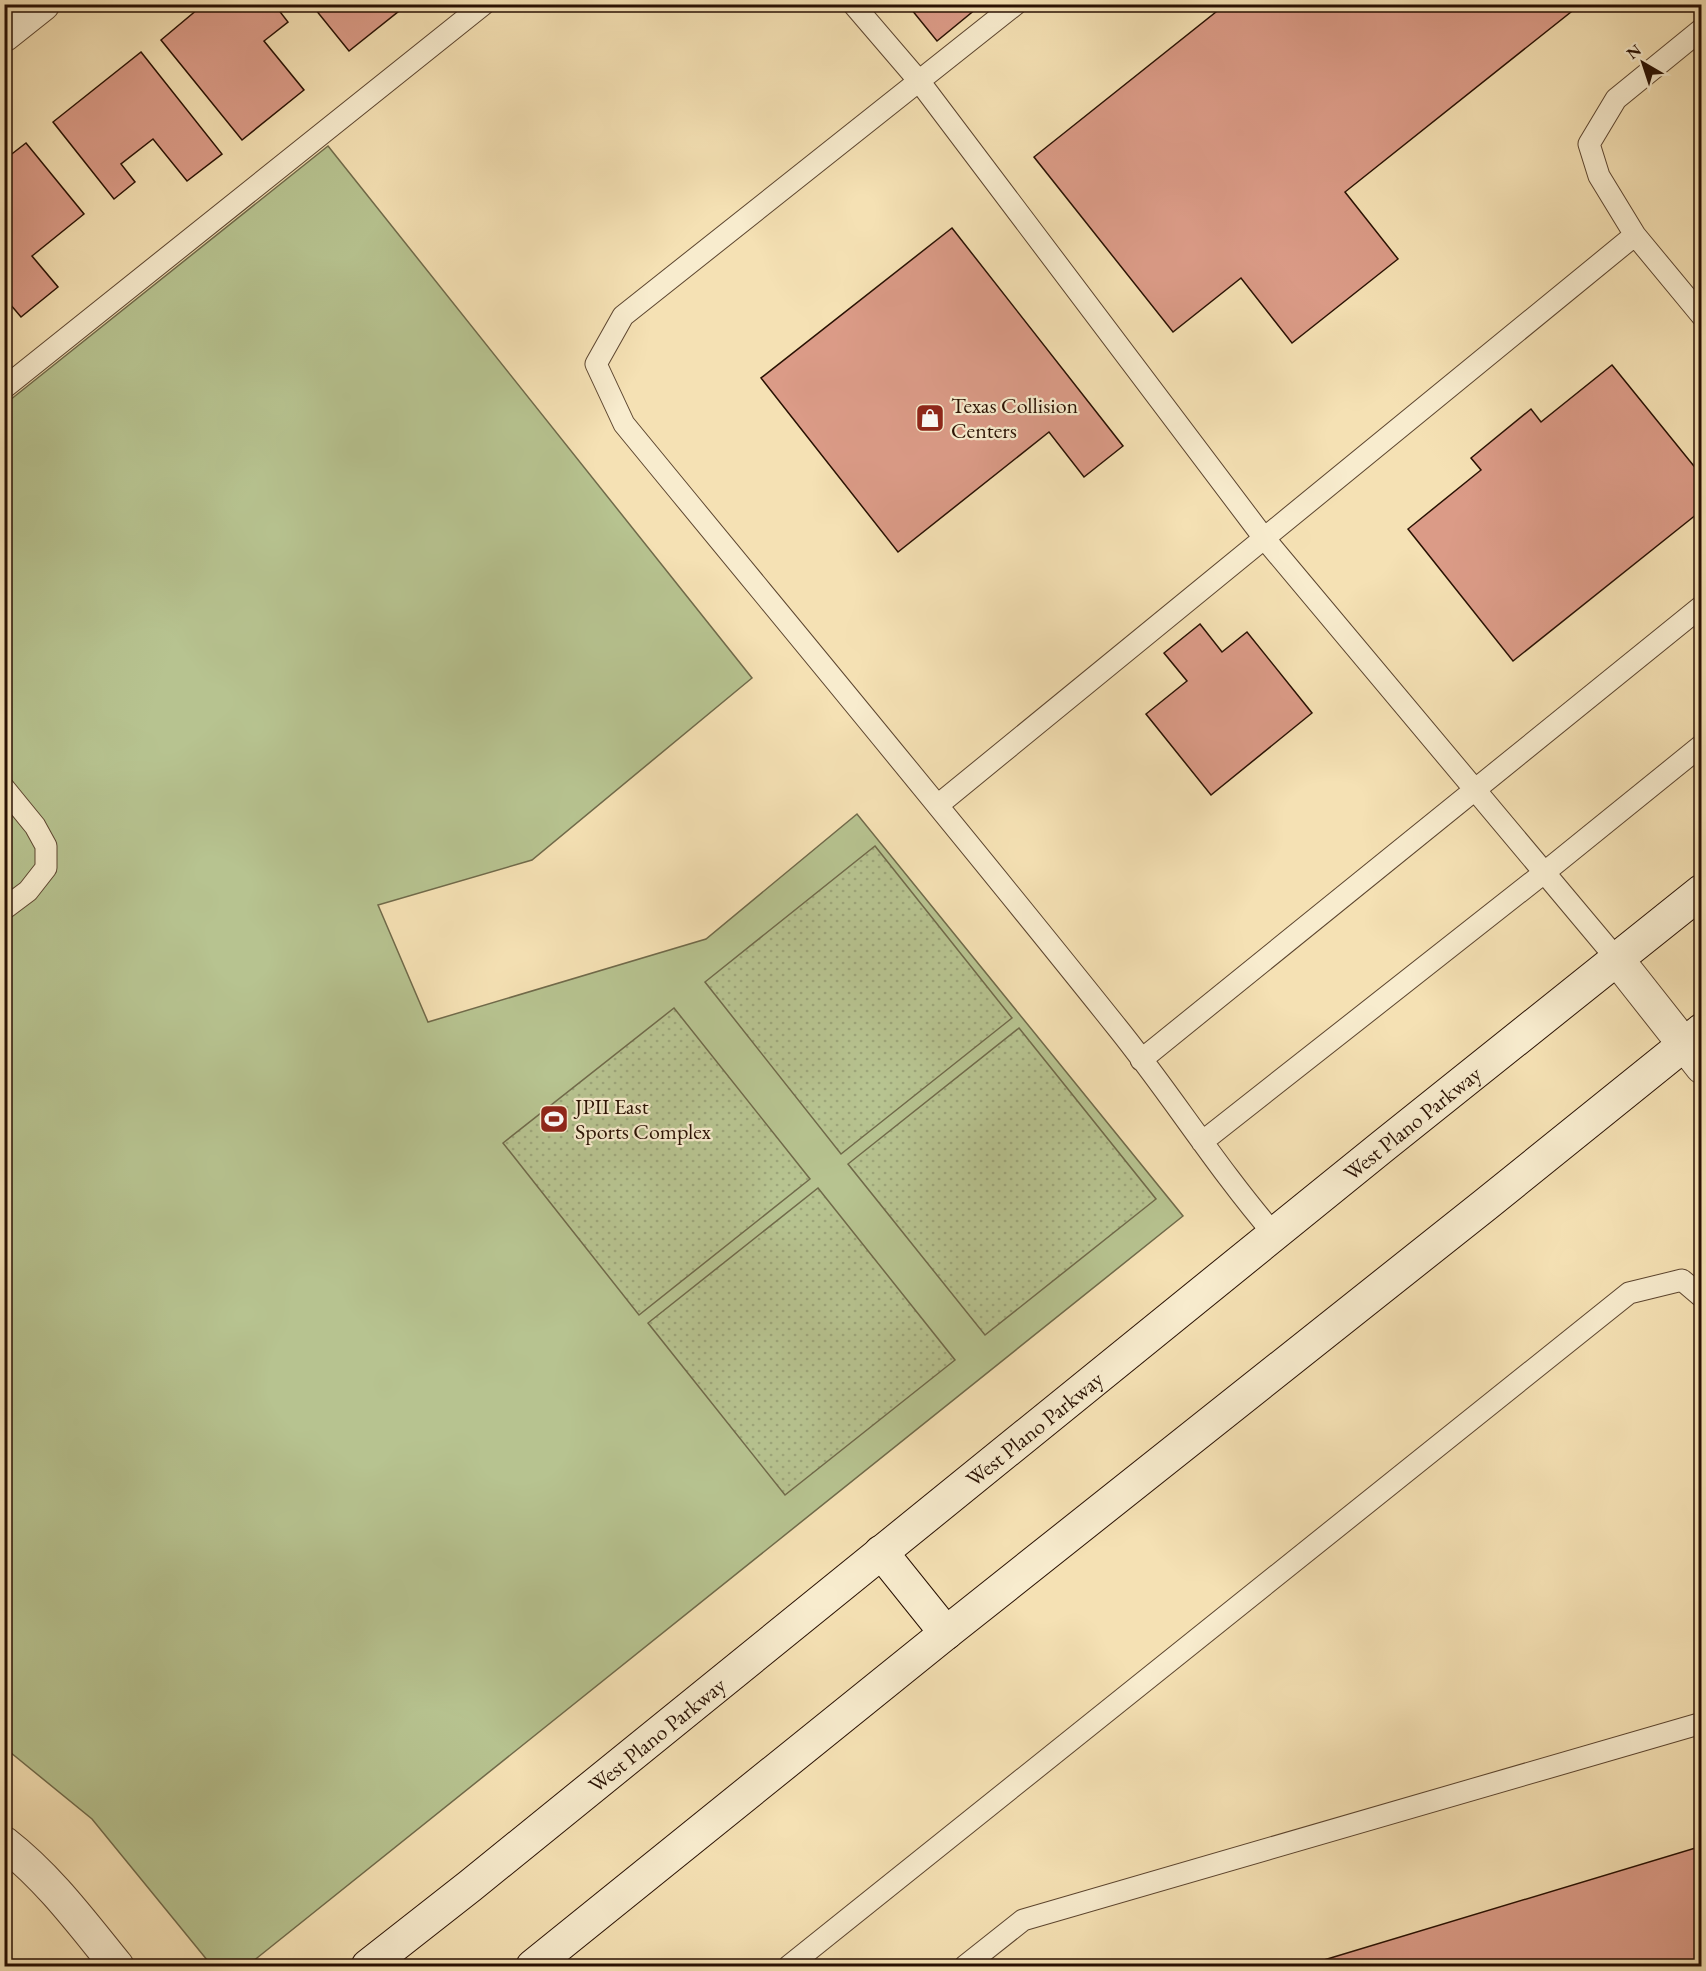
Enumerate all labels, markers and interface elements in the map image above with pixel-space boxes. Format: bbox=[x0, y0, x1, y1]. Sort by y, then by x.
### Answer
north arrow bbox=[1613, 33, 1673, 93]
text: N bbox=[1622, 39, 1646, 64]
place label: Texas Collision Centers bbox=[951, 391, 1079, 445]
shop icon: Texas Collision Centers bbox=[914, 402, 946, 434]
street label: West Plano Parkway bbox=[1338, 1059, 1488, 1187]
place label: JPII East Sports Complex bbox=[573, 1092, 712, 1146]
sports icon: JPII East Sports Complex bbox=[538, 1103, 570, 1135]
street label: West Plano Parkway bbox=[960, 1364, 1110, 1493]
street label: West Plano Parkway bbox=[582, 1670, 732, 1799]

